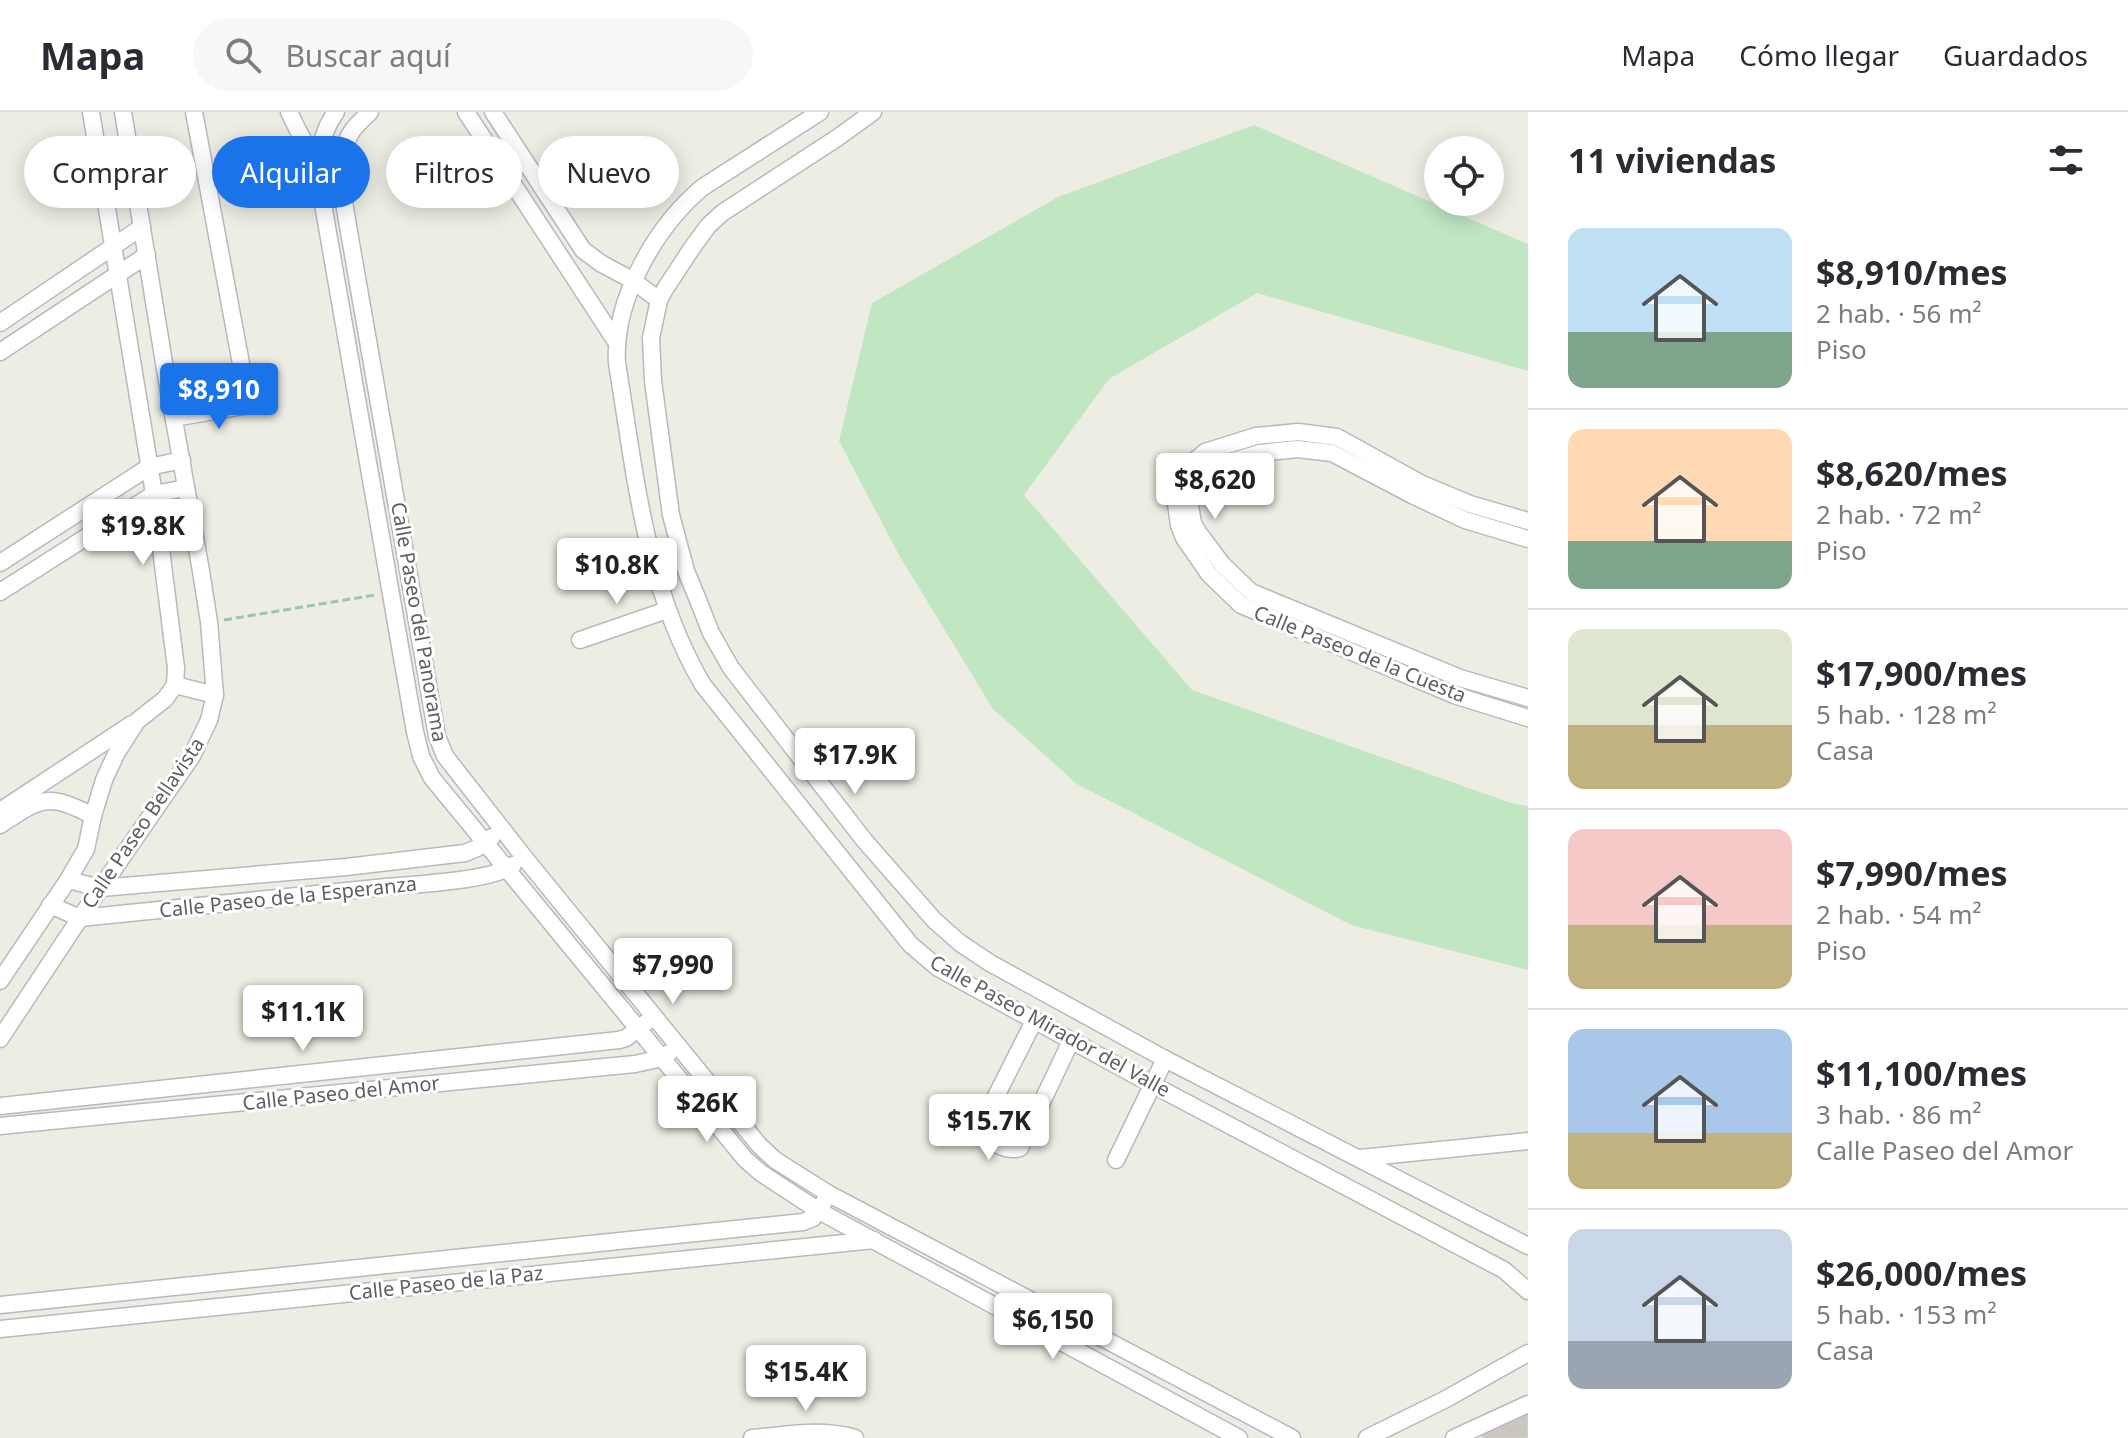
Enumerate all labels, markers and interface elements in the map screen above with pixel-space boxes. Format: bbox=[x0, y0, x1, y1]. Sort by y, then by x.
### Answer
search box bbox=[193, 19, 753, 91]
text: Mapa bbox=[40, 29, 145, 81]
icon: search bbox=[221, 33, 265, 77]
text: Buscar aquí bbox=[285, 35, 451, 76]
text: Mapa bbox=[1621, 36, 1695, 74]
text: Cómo llegar bbox=[1739, 36, 1899, 74]
text: Guardados bbox=[1943, 36, 2088, 74]
chip: Comprar bbox=[24, 136, 196, 208]
chip: Alquilar bbox=[212, 136, 370, 208]
chip: Filtros bbox=[386, 136, 522, 208]
chip: Nuevo bbox=[538, 136, 679, 208]
map controls bbox=[1424, 136, 1504, 216]
button: locate bbox=[1424, 136, 1504, 216]
text: 11 viviendas bbox=[1568, 137, 1776, 183]
icon: filters bbox=[2044, 138, 2088, 182]
text: $8,910/mes bbox=[1816, 249, 2008, 295]
icon: home bbox=[1632, 260, 1728, 356]
text: 2 hab. · 56 m² bbox=[1816, 295, 1982, 331]
text: Piso bbox=[1816, 331, 1867, 367]
pin: $8,910 bbox=[154, 363, 284, 431]
text: $8,910 bbox=[178, 371, 260, 407]
text: $8,620/mes bbox=[1816, 450, 2008, 496]
pin: $8,620 bbox=[1150, 453, 1280, 521]
text: $8,620 bbox=[1174, 461, 1256, 497]
icon: home bbox=[1632, 461, 1728, 557]
text: 2 hab. · 72 m² bbox=[1816, 496, 1982, 532]
pin: $19.8K bbox=[78, 499, 208, 567]
street label: Calle Paseo del Panorama bbox=[385, 500, 454, 744]
text: $19.8K bbox=[101, 507, 185, 543]
text: Piso bbox=[1816, 532, 1867, 568]
pin: $10.8K bbox=[552, 538, 682, 606]
text: $10.8K bbox=[575, 546, 659, 582]
street label: Calle Paseo de la Cuesta bbox=[1250, 599, 1470, 709]
text: $17,900/mes bbox=[1816, 650, 2027, 696]
icon: home bbox=[1632, 661, 1728, 757]
text: 5 hab. · 128 m² bbox=[1816, 696, 1997, 732]
pin: $17.9K bbox=[790, 728, 920, 796]
street label: Calle Paseo Bellavista bbox=[75, 732, 210, 914]
text: Casa bbox=[1816, 732, 1874, 768]
text: $17.9K bbox=[813, 736, 897, 772]
text: $7,990/mes bbox=[1816, 850, 2008, 896]
icon: home bbox=[1632, 861, 1728, 957]
street label: Calle Paseo de la Esperanza bbox=[158, 870, 418, 923]
text: 2 hab. · 54 m² bbox=[1816, 896, 1982, 932]
text: Piso bbox=[1816, 932, 1867, 968]
pin: $7,990 bbox=[608, 938, 738, 1006]
text: $7,990 bbox=[632, 946, 714, 982]
street label: Calle Paseo Mirador del Valle bbox=[925, 948, 1175, 1103]
pin: $11.1K bbox=[238, 985, 368, 1053]
text: $11.1K bbox=[261, 993, 345, 1029]
text: $11,100/mes bbox=[1816, 1050, 2027, 1096]
icon: home bbox=[1632, 1061, 1728, 1157]
street label: Calle Paseo del Amor bbox=[241, 1069, 441, 1116]
pin: $26K bbox=[660, 1076, 754, 1144]
text: $26K bbox=[676, 1084, 738, 1120]
pin: $15.7K bbox=[924, 1094, 1054, 1162]
text: 3 hab. · 86 m² bbox=[1816, 1096, 1982, 1132]
text: $15.7K bbox=[947, 1102, 1031, 1138]
text: Calle Paseo del Amor bbox=[1816, 1132, 2073, 1168]
text: $26,000/mes bbox=[1816, 1250, 2027, 1296]
street label: Calle Paseo de la Paz bbox=[347, 1259, 544, 1306]
icon: home bbox=[1632, 1261, 1728, 1357]
pin: $6,150 bbox=[988, 1293, 1118, 1361]
text: 5 hab. · 153 m² bbox=[1816, 1296, 1997, 1332]
text: $6,150 bbox=[1012, 1301, 1094, 1337]
text: Casa bbox=[1816, 1332, 1874, 1368]
pin: $15.4K bbox=[741, 1345, 871, 1413]
text: $15.4K bbox=[764, 1353, 848, 1389]

